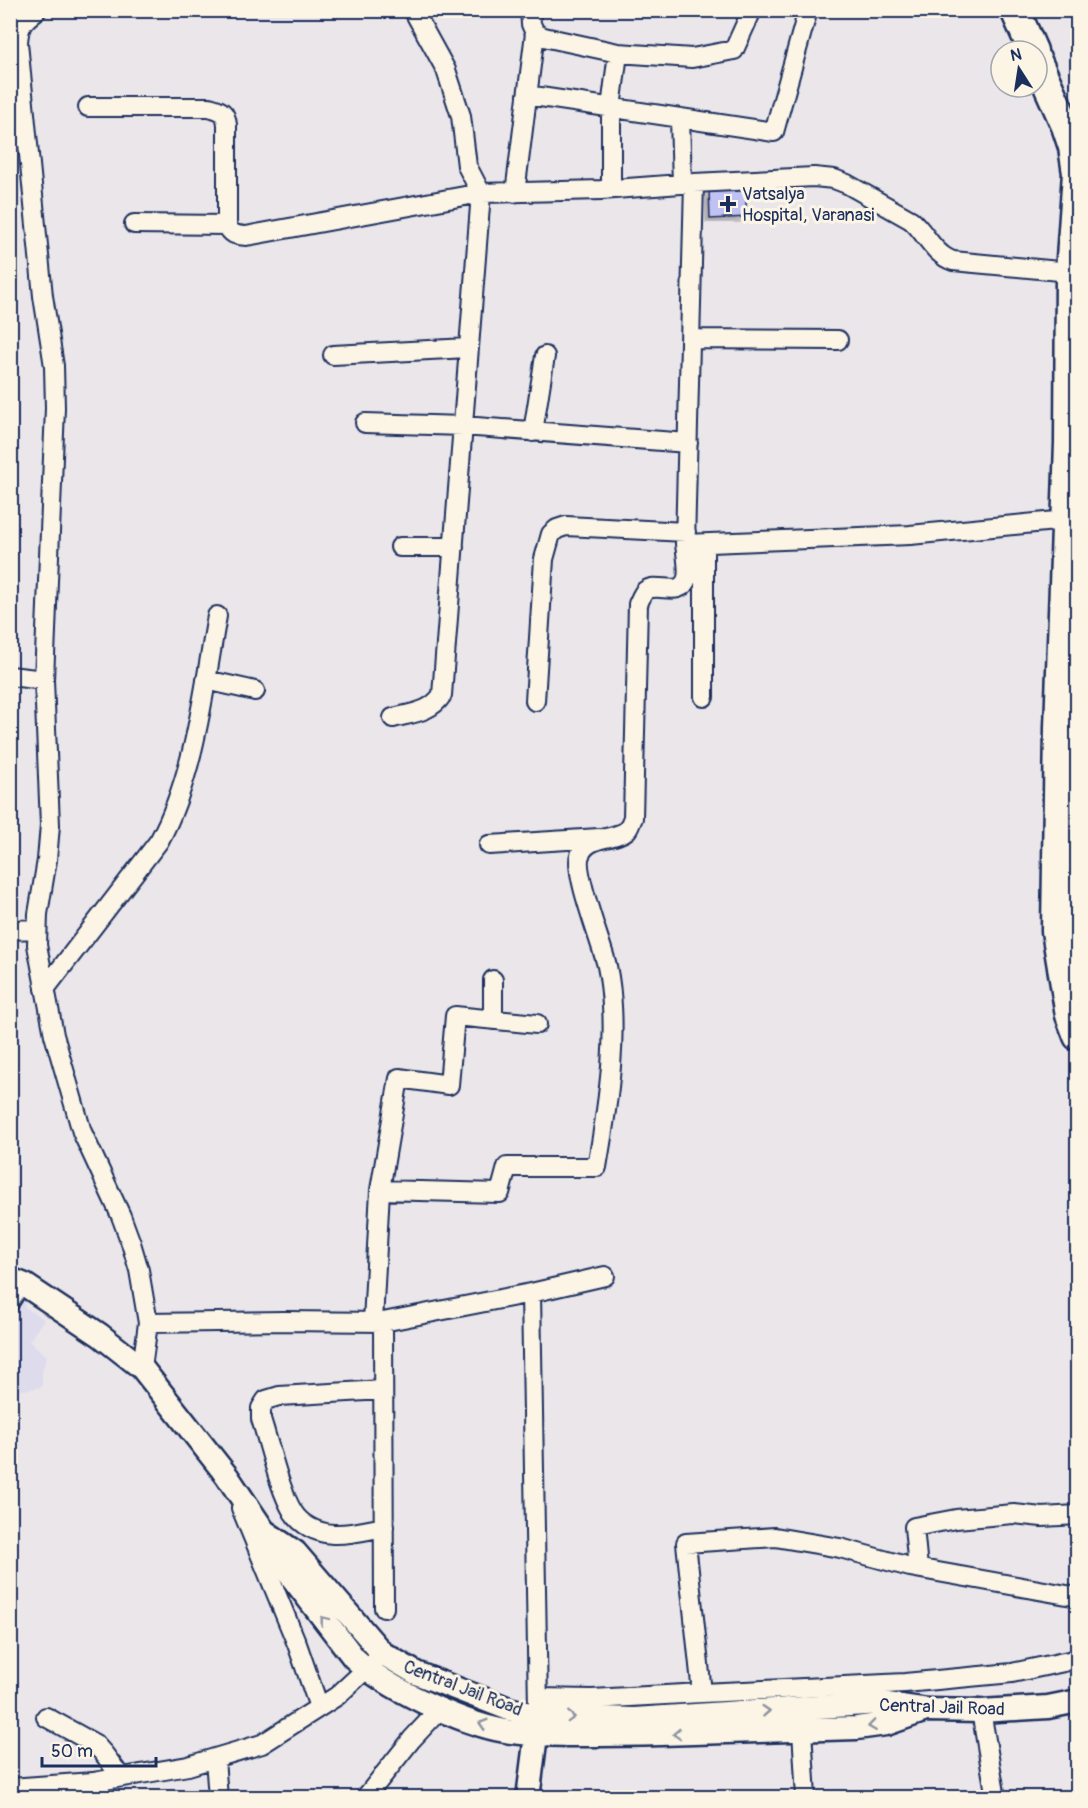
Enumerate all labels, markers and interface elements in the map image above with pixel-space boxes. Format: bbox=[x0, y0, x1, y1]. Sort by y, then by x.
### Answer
north arrow bbox=[989, 39, 1049, 99]
text: N bbox=[1009, 44, 1024, 66]
place label: Vatsalya Hospital, Varanasi bbox=[742, 183, 874, 227]
marker: Vatsalya Hospital, Varanasi bbox=[719, 195, 737, 213]
one-way arrow bbox=[320, 1615, 331, 1626]
street label: Central Jail Road bbox=[400, 1655, 526, 1722]
street label: Central Jail Road bbox=[879, 1694, 1005, 1721]
one-way arrow bbox=[762, 1704, 771, 1717]
one-way arrow bbox=[567, 1711, 576, 1723]
one-way arrow bbox=[478, 1719, 489, 1731]
one-way arrow bbox=[867, 1719, 876, 1731]
one-way arrow bbox=[672, 1727, 681, 1740]
scale bar bbox=[42, 1730, 156, 1768]
text: 50 m bbox=[51, 1740, 93, 1763]

